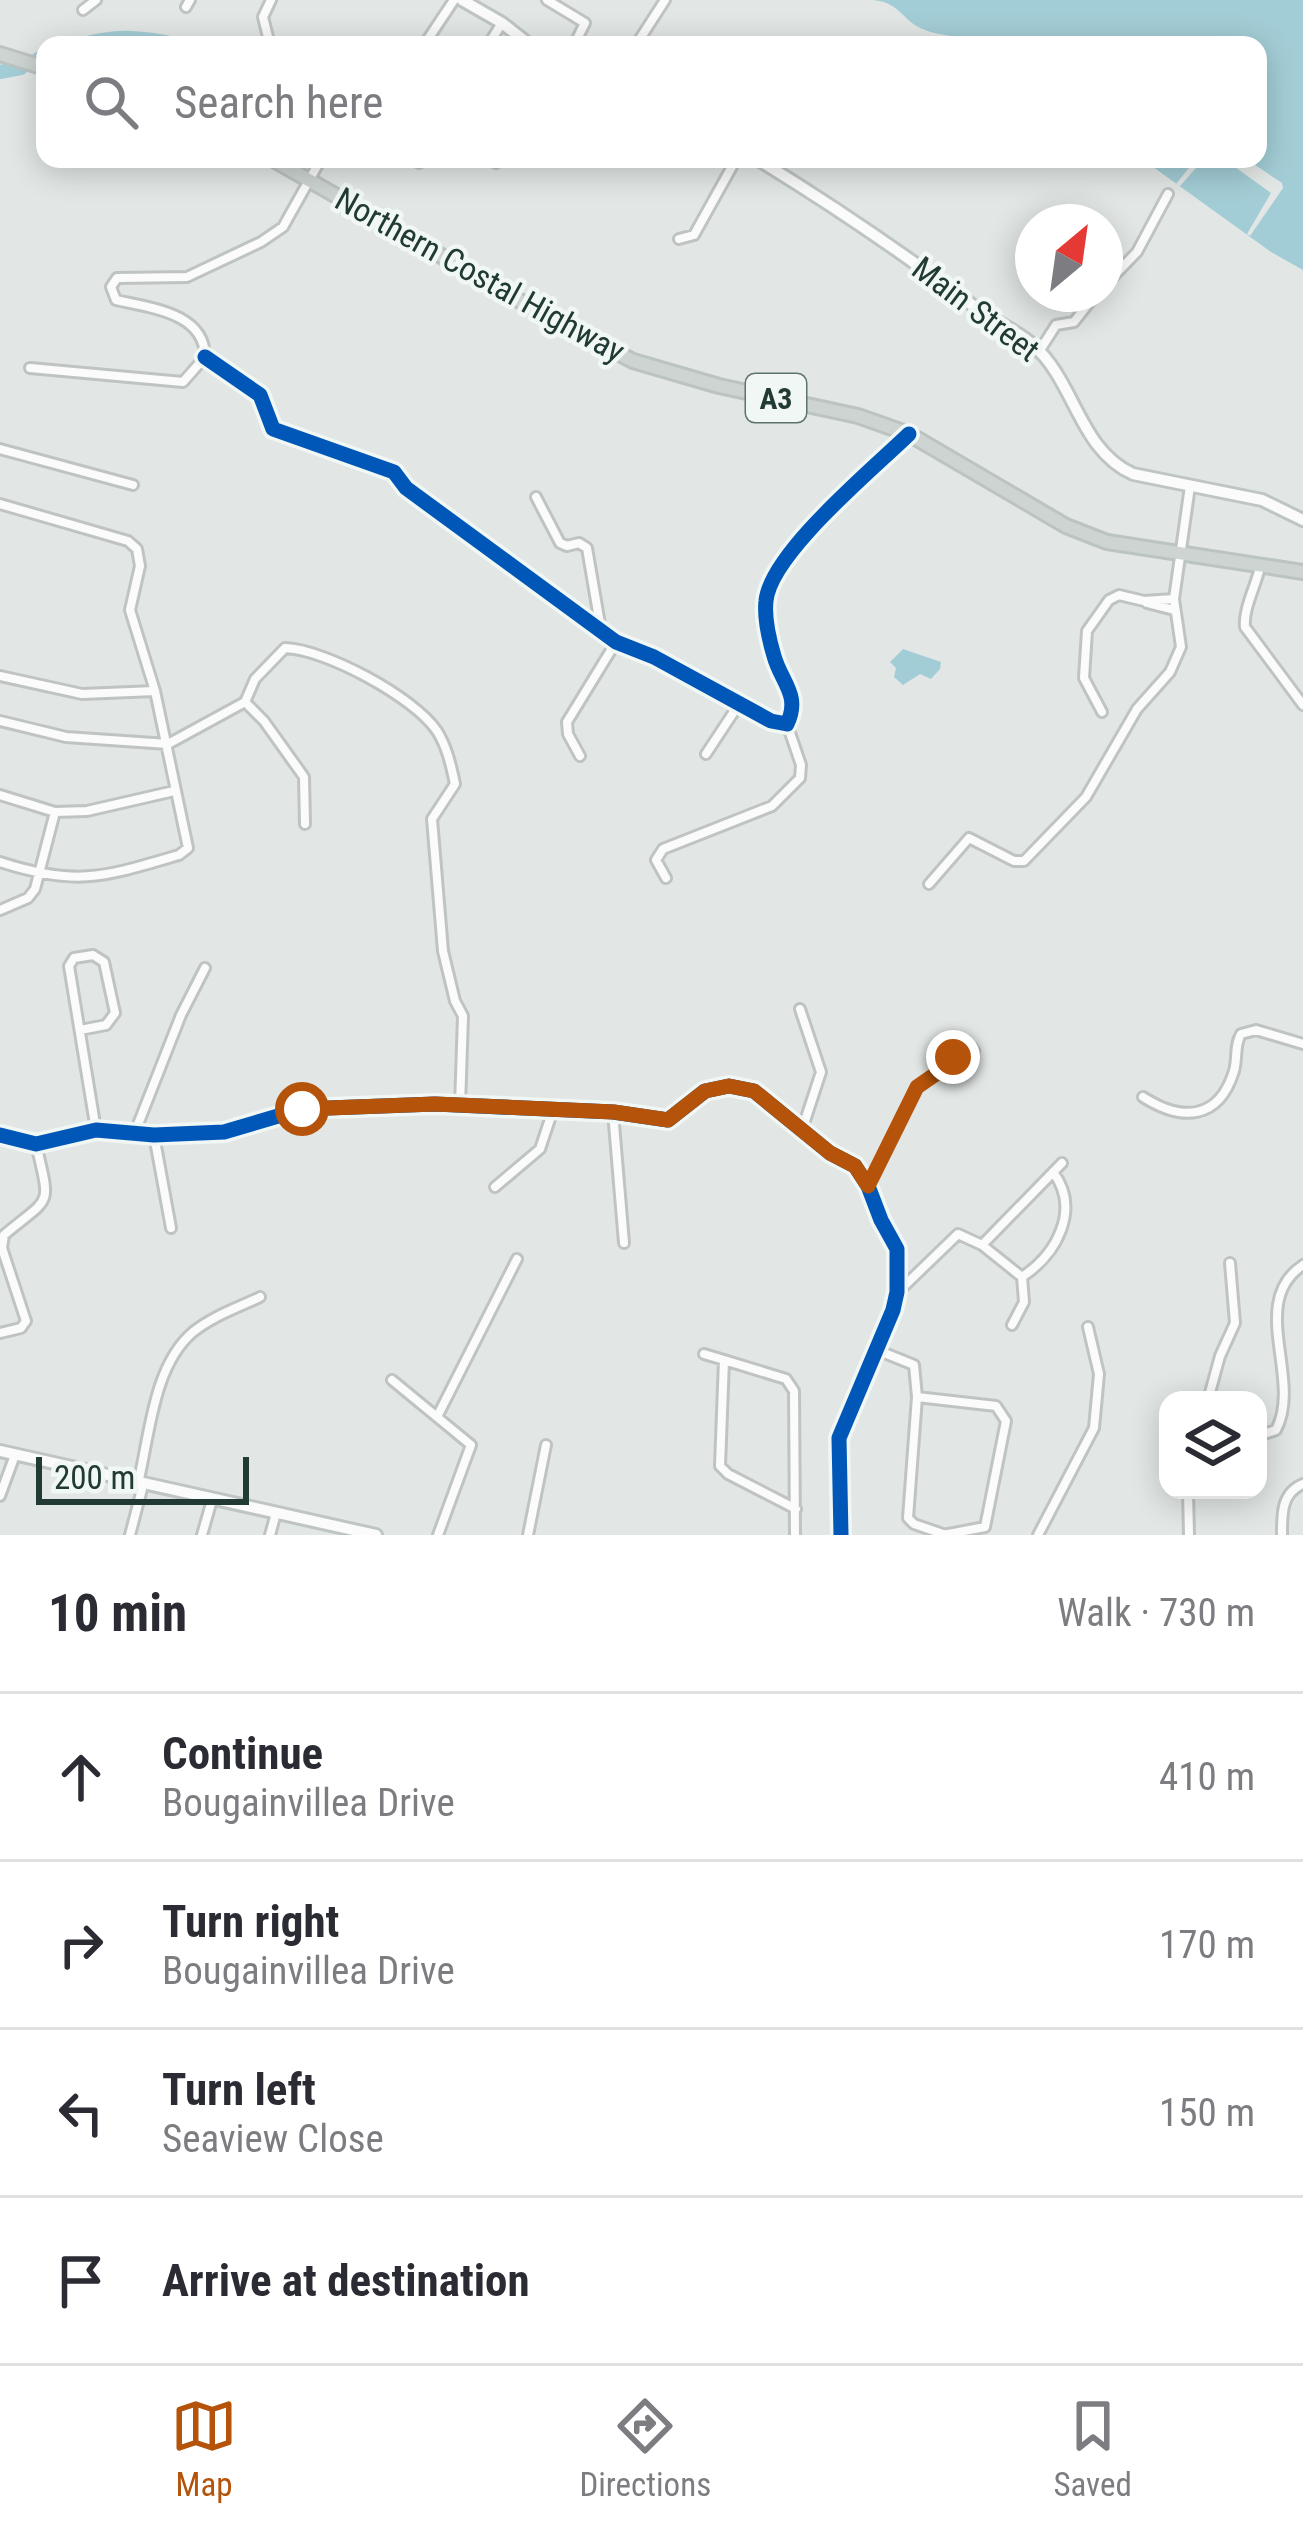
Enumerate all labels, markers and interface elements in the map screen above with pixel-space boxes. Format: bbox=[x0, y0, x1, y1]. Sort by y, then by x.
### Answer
search box bbox=[36, 36, 1267, 168]
icon: search bbox=[78, 69, 144, 135]
text: Search here bbox=[174, 76, 383, 129]
street label: Northern Costal Highway bbox=[329, 179, 632, 371]
north arrow bbox=[1015, 204, 1123, 312]
street label: Main Street bbox=[905, 249, 1047, 369]
road number: A3 bbox=[746, 374, 806, 422]
route end bbox=[926, 1030, 980, 1084]
route start bbox=[275, 1082, 329, 1136]
map controls bbox=[1159, 1391, 1267, 1499]
button: layers bbox=[1159, 1391, 1267, 1499]
scale bar bbox=[36, 1451, 249, 1504]
text: 200 m bbox=[54, 1458, 135, 1497]
text: 10 min bbox=[48, 1584, 187, 1643]
text: Walk · 730 m bbox=[1057, 1590, 1255, 1636]
text: Continue bbox=[162, 1727, 323, 1780]
icon: ahead bbox=[48, 1744, 114, 1810]
text: 410 m bbox=[1159, 1754, 1255, 1800]
text: Bougainvillea Drive bbox=[162, 1780, 455, 1826]
text: Turn right bbox=[162, 1895, 339, 1948]
icon: right bbox=[48, 1912, 114, 1978]
text: 170 m bbox=[1159, 1922, 1255, 1968]
text: Bougainvillea Drive bbox=[162, 1948, 455, 1994]
text: Turn left bbox=[162, 2063, 316, 2116]
icon: left bbox=[48, 2080, 114, 2146]
text: 150 m bbox=[1159, 2090, 1255, 2136]
text: Seaview Close bbox=[162, 2116, 384, 2162]
icon: arrive bbox=[48, 2248, 114, 2314]
text: Arrive at destination bbox=[162, 2254, 530, 2307]
tab: Map bbox=[171, 2393, 237, 2504]
tab: Directions bbox=[579, 2393, 711, 2504]
tab: Saved bbox=[1053, 2393, 1132, 2504]

